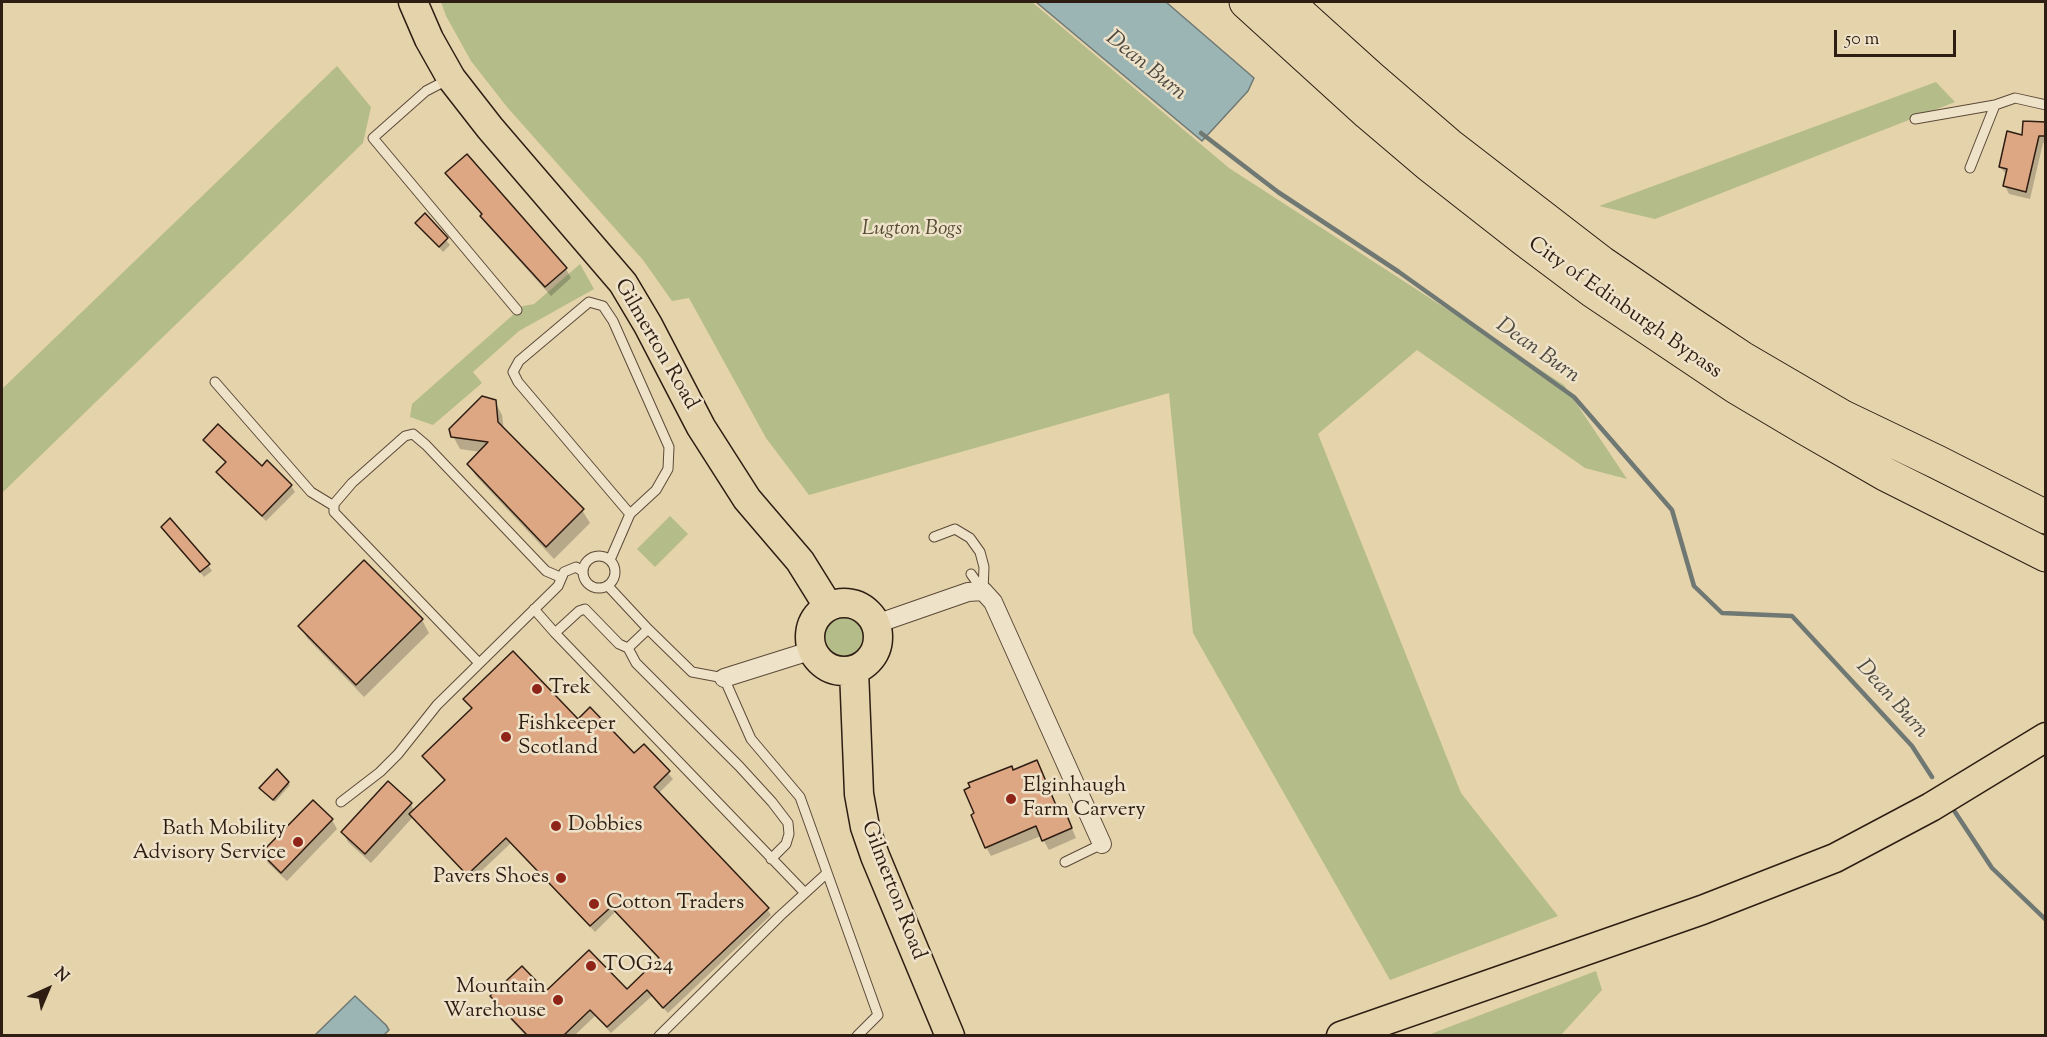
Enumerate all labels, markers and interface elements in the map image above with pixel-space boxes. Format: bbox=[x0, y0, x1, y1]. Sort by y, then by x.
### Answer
scale bar bbox=[1837, 18, 1958, 56]
water label: Dean Burn bbox=[1099, 26, 1191, 108]
text: 50 m bbox=[1845, 27, 1879, 53]
park label: Lugton Bogs bbox=[862, 217, 962, 243]
street label: City of Edinburgh Bypass bbox=[1522, 233, 1726, 385]
street label: Gilmerton Road bbox=[607, 275, 703, 415]
water label: Dean Burn bbox=[1490, 314, 1584, 390]
water label: Dean Burn bbox=[1849, 655, 1933, 745]
place label: Trek bbox=[549, 676, 591, 702]
marker: Trek bbox=[530, 682, 544, 696]
place label: Fishkeeper Scotland bbox=[518, 712, 616, 762]
marker: Fishkeeper Scotland bbox=[499, 730, 513, 744]
place label: Elginhaugh Farm Carvery bbox=[1023, 774, 1146, 824]
marker: Elginhaugh Farm Carvery bbox=[1004, 792, 1018, 806]
place label: Dobbies bbox=[568, 813, 643, 839]
place label: Bath Mobility Advisory Service bbox=[133, 817, 286, 867]
street label: Gilmerton Road bbox=[854, 818, 930, 964]
marker: Dobbies bbox=[549, 819, 563, 833]
marker: Bath Mobility Advisory Service bbox=[291, 835, 305, 849]
place label: Pavers Shoes bbox=[433, 865, 549, 891]
marker: Pavers Shoes bbox=[554, 871, 568, 885]
place label: Cotton Traders bbox=[606, 891, 744, 917]
marker: Cotton Traders bbox=[587, 897, 601, 911]
place label: TOG24 bbox=[603, 953, 673, 979]
north arrow bbox=[18, 959, 78, 1019]
marker: TOG24 bbox=[584, 959, 598, 973]
text: N bbox=[48, 963, 73, 988]
place label: Mountain Warehouse bbox=[443, 975, 546, 1025]
marker: Mountain Warehouse bbox=[551, 993, 565, 1007]

